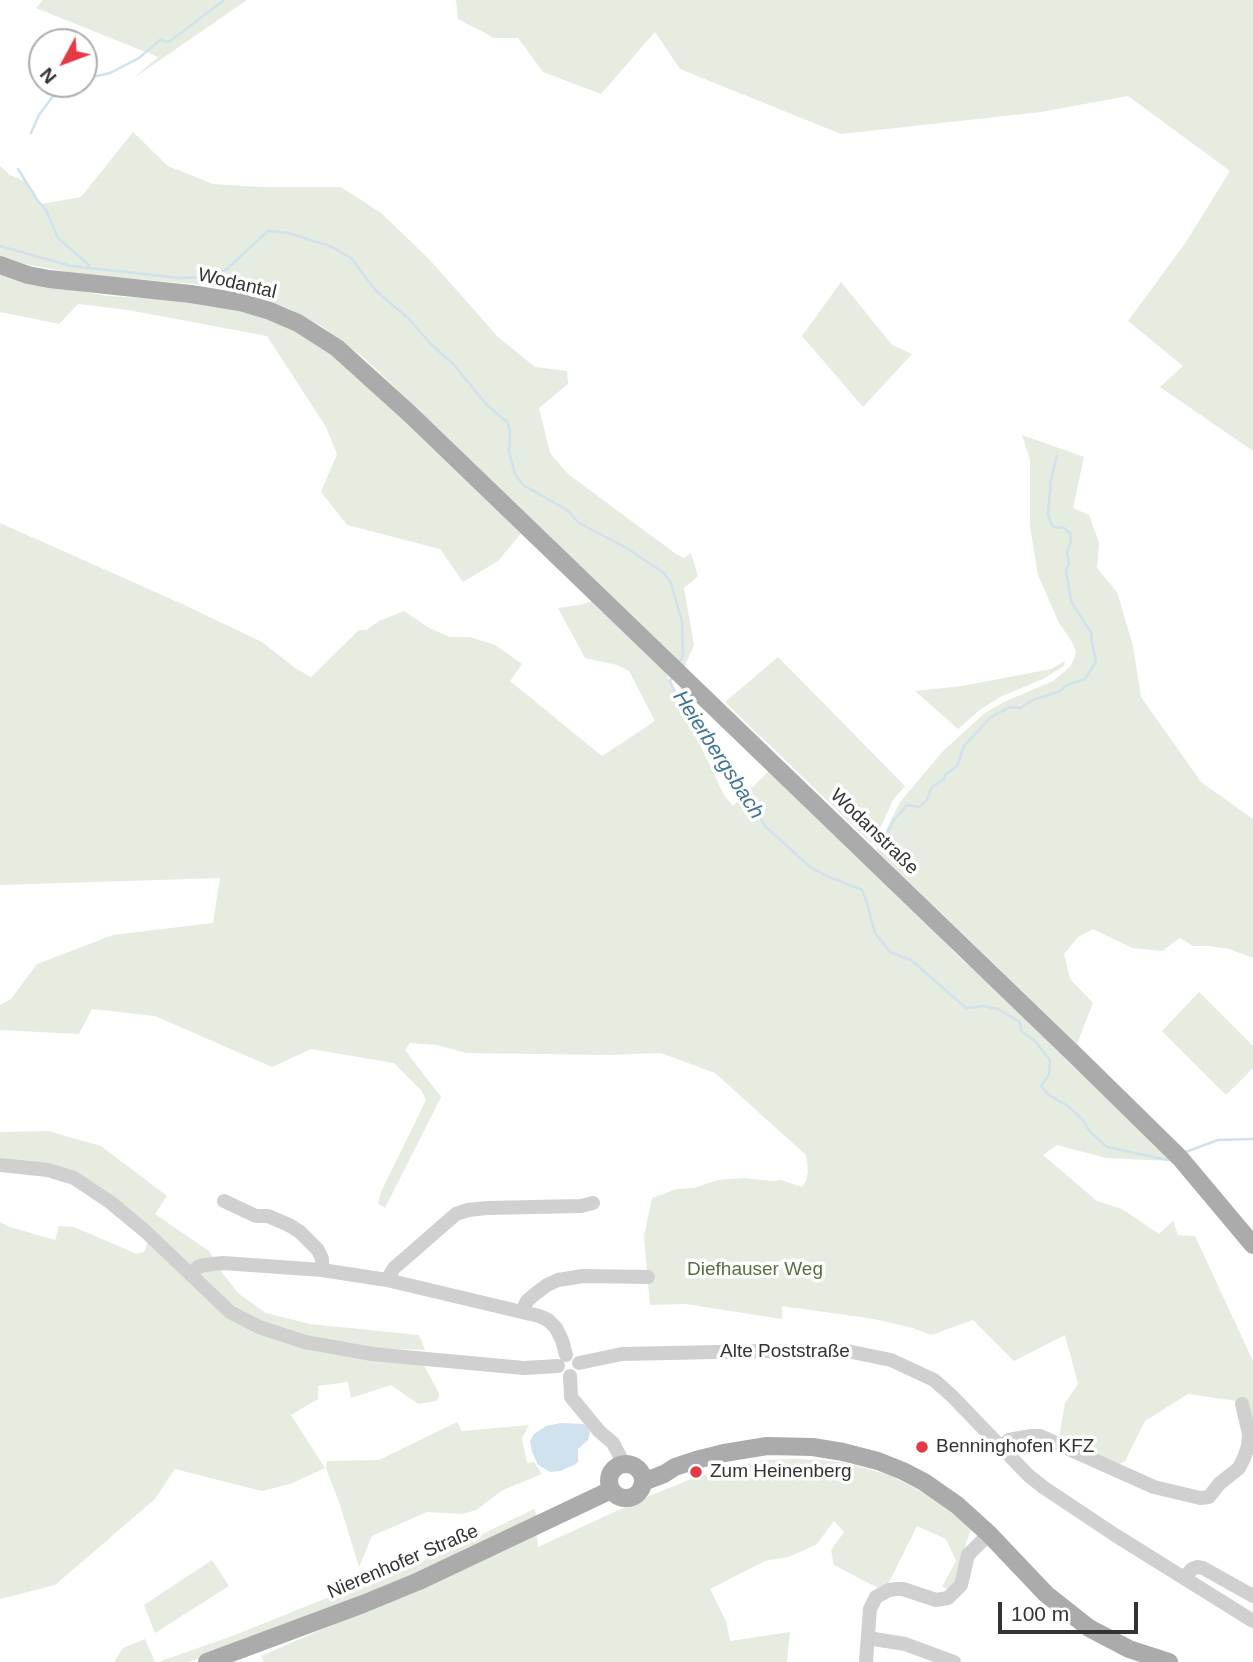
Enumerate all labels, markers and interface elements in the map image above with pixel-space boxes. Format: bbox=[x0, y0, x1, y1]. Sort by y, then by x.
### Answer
north arrow bbox=[28, 28, 98, 98]
text: N bbox=[36, 64, 61, 88]
street label: Wodantal bbox=[195, 264, 279, 304]
water label: Heierbergsbach bbox=[667, 686, 769, 824]
street label: Wodanstraße bbox=[825, 784, 923, 880]
park label: Diefhauser Weg bbox=[687, 1259, 823, 1281]
street label: Alte Poststraße bbox=[720, 1341, 850, 1363]
place label: Benninghofen KFZ bbox=[936, 1436, 1094, 1458]
marker: Benninghofen KFZ bbox=[914, 1439, 930, 1455]
place label: Zum Heinenberg bbox=[710, 1461, 852, 1483]
marker: Zum Heinenberg bbox=[688, 1464, 704, 1480]
street label: Nierenhofer Straße bbox=[324, 1520, 482, 1604]
scale bar bbox=[1001, 1588, 1141, 1632]
text: 100 m bbox=[1011, 1602, 1069, 1625]

